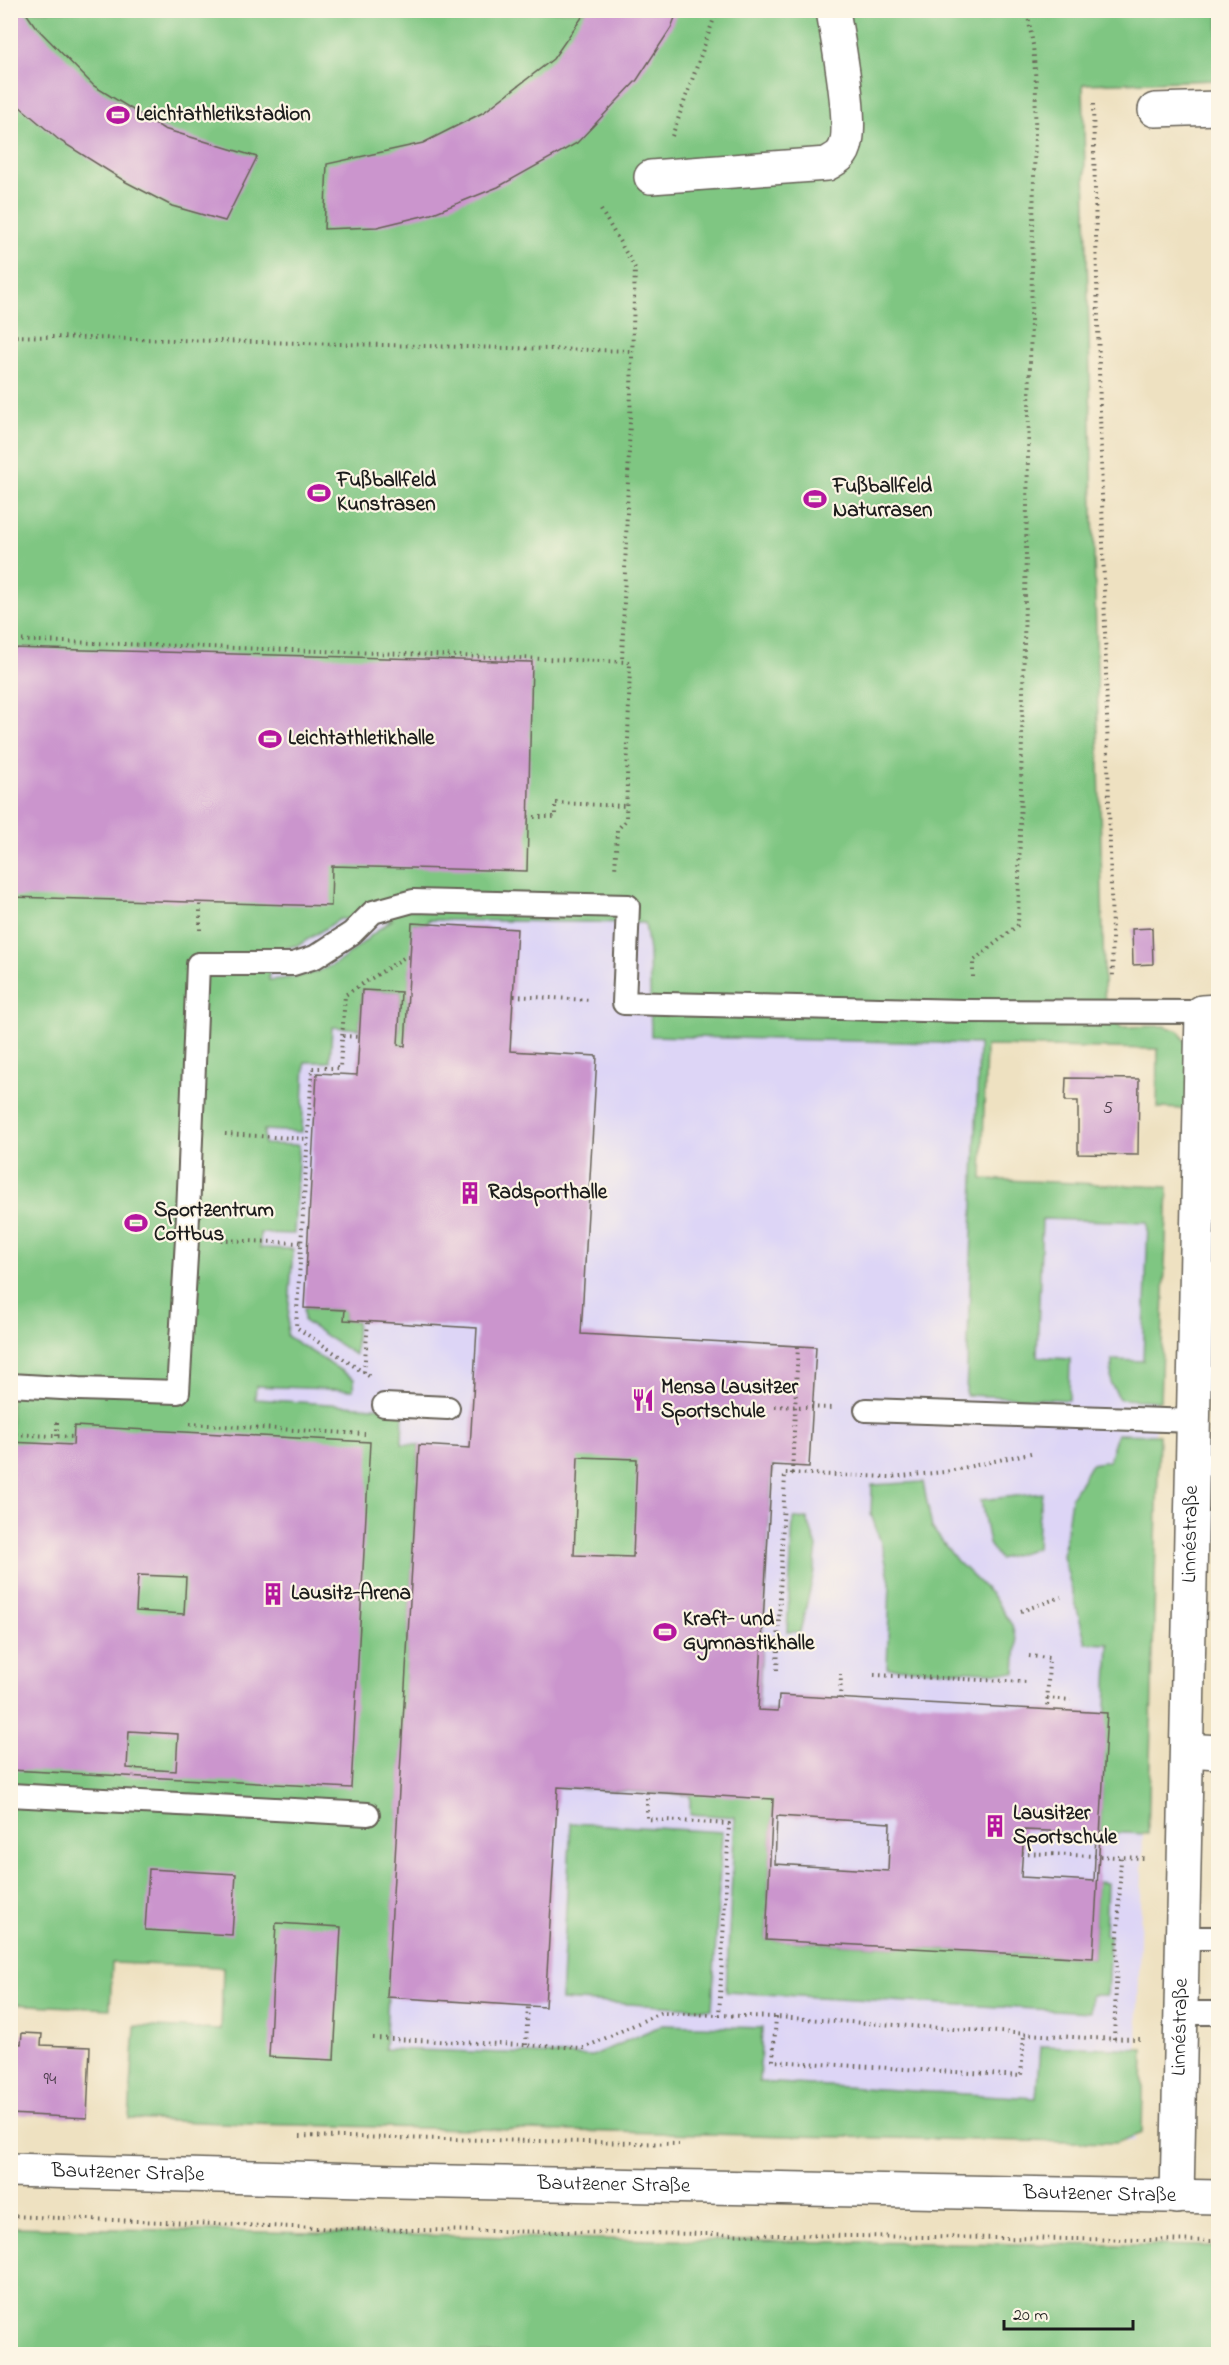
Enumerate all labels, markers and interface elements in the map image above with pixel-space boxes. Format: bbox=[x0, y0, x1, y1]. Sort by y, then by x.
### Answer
place label: Leichtathletikstadion bbox=[136, 100, 311, 130]
sports icon: Leichtathletikstadion bbox=[105, 102, 131, 128]
place label: Fußballfeld Kunstrasen bbox=[336, 466, 436, 520]
place label: Fußballfeld Naturrasen bbox=[832, 472, 932, 526]
sports icon: Fußballfeld Kunstrasen bbox=[306, 480, 332, 506]
sports icon: Fußballfeld Naturrasen bbox=[802, 486, 828, 512]
place label: Leichtathletikhalle bbox=[288, 724, 435, 754]
sports icon: Leichtathletikhalle bbox=[257, 726, 283, 752]
house number: 5 bbox=[1103, 1096, 1113, 1122]
place label: Radsporthalle bbox=[488, 1178, 608, 1208]
building icon: Radsporthalle bbox=[457, 1180, 483, 1206]
place label: Sportzentrum Cottbus bbox=[154, 1196, 274, 1250]
sports icon: Sportzentrum Cottbus bbox=[123, 1210, 149, 1236]
place label: Mensa Lausitzer Sportschule bbox=[661, 1373, 799, 1427]
restaurant icon: Mensa Lausitzer Sportschule bbox=[630, 1387, 656, 1413]
street label: Linnéstraße bbox=[1175, 1484, 1207, 1583]
place label: Lausitz-Arena bbox=[291, 1579, 411, 1609]
building icon: Lausitz-Arena bbox=[260, 1581, 286, 1607]
place label: Kraft- und Gymnastikhalle bbox=[683, 1605, 815, 1661]
sports icon: Kraft- und Gymnastikhalle bbox=[652, 1619, 678, 1645]
place label: Lausitzer Sportschule bbox=[1013, 1799, 1118, 1853]
building icon: Lausitzer Sportschule bbox=[982, 1813, 1008, 1839]
street label: Linnéstraße bbox=[1165, 1977, 1197, 2076]
house number: 94 bbox=[44, 2067, 57, 2093]
street label: Bautzener Straße bbox=[50, 2156, 205, 2191]
street label: Bautzener Straße bbox=[536, 2169, 691, 2202]
street label: Bautzener Straße bbox=[1022, 2178, 1177, 2211]
scale bar bbox=[1004, 2293, 1133, 2331]
text: 20 m bbox=[1013, 2303, 1048, 2329]

